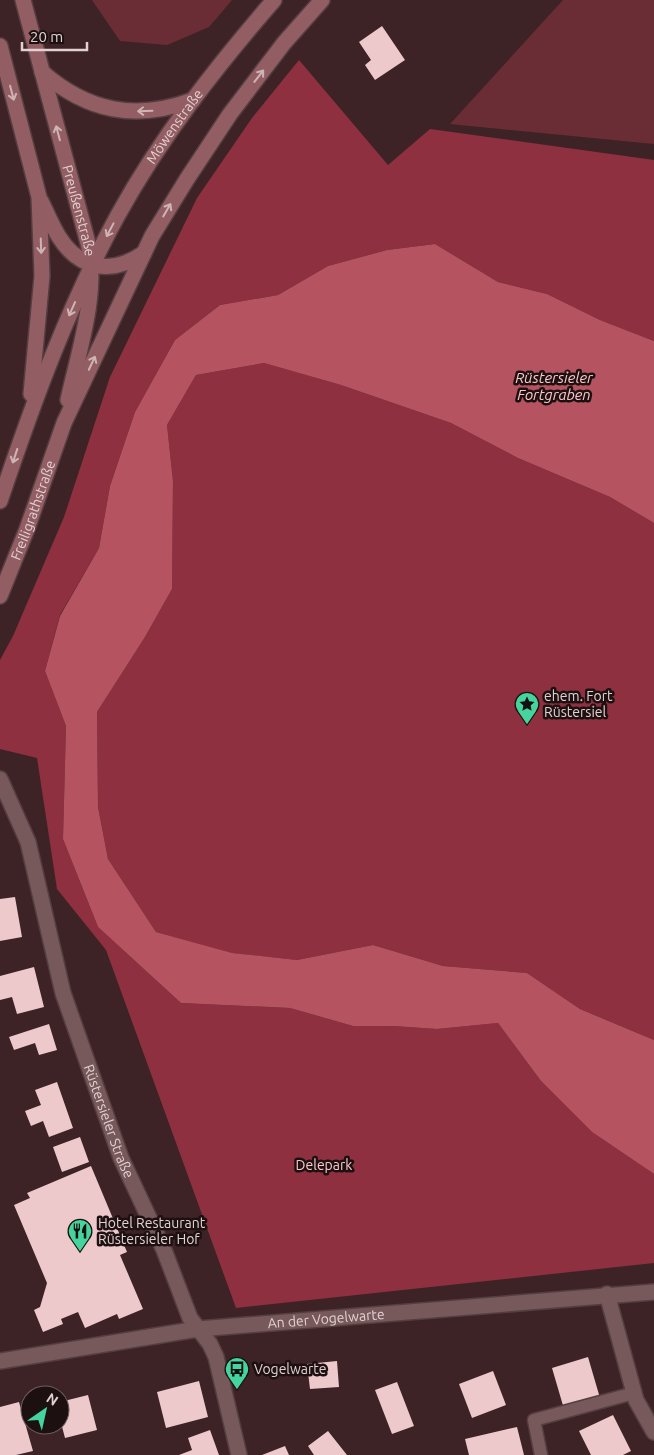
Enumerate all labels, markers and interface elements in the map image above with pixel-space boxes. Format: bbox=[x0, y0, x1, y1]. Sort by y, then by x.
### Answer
scale bar bbox=[22, 20, 88, 52]
text: 20 m bbox=[30, 28, 63, 45]
one-way arrow bbox=[253, 70, 264, 83]
one-way arrow bbox=[8, 85, 18, 101]
street label: Möwenstraße bbox=[143, 86, 206, 167]
one-way arrow bbox=[138, 107, 154, 116]
one-way arrow bbox=[53, 125, 62, 141]
street label: Preußenstraße bbox=[59, 163, 98, 257]
one-way arrow bbox=[163, 204, 173, 218]
one-way arrow bbox=[105, 222, 114, 237]
one-way arrow bbox=[36, 238, 46, 254]
one-way arrow bbox=[66, 301, 76, 316]
one-way arrow bbox=[87, 356, 97, 371]
water label: Rüstersieler Fortgraben bbox=[515, 369, 594, 403]
one-way arrow bbox=[10, 448, 19, 463]
street label: Freiligrathstraße bbox=[7, 458, 58, 562]
place label: ehem. Fort Rüstersiel bbox=[544, 688, 613, 720]
place icon: ehem. Fort Rüstersiel bbox=[514, 691, 540, 725]
street label: Rüstersieler Straße bbox=[81, 1062, 137, 1181]
park label: Delepark bbox=[296, 1157, 352, 1173]
place label: Hotel Restaurant Rüstersieler Hof bbox=[98, 1215, 206, 1247]
restaurant icon: Hotel Restaurant Rüstersieler Hof bbox=[67, 1218, 93, 1252]
street label: An der Vogelwarte bbox=[267, 1306, 385, 1331]
bus stop icon: Vogelwarte bbox=[224, 1356, 250, 1390]
place label: Vogelwarte bbox=[254, 1361, 327, 1377]
north arrow bbox=[20, 1385, 70, 1435]
text: N bbox=[43, 1390, 61, 1409]

